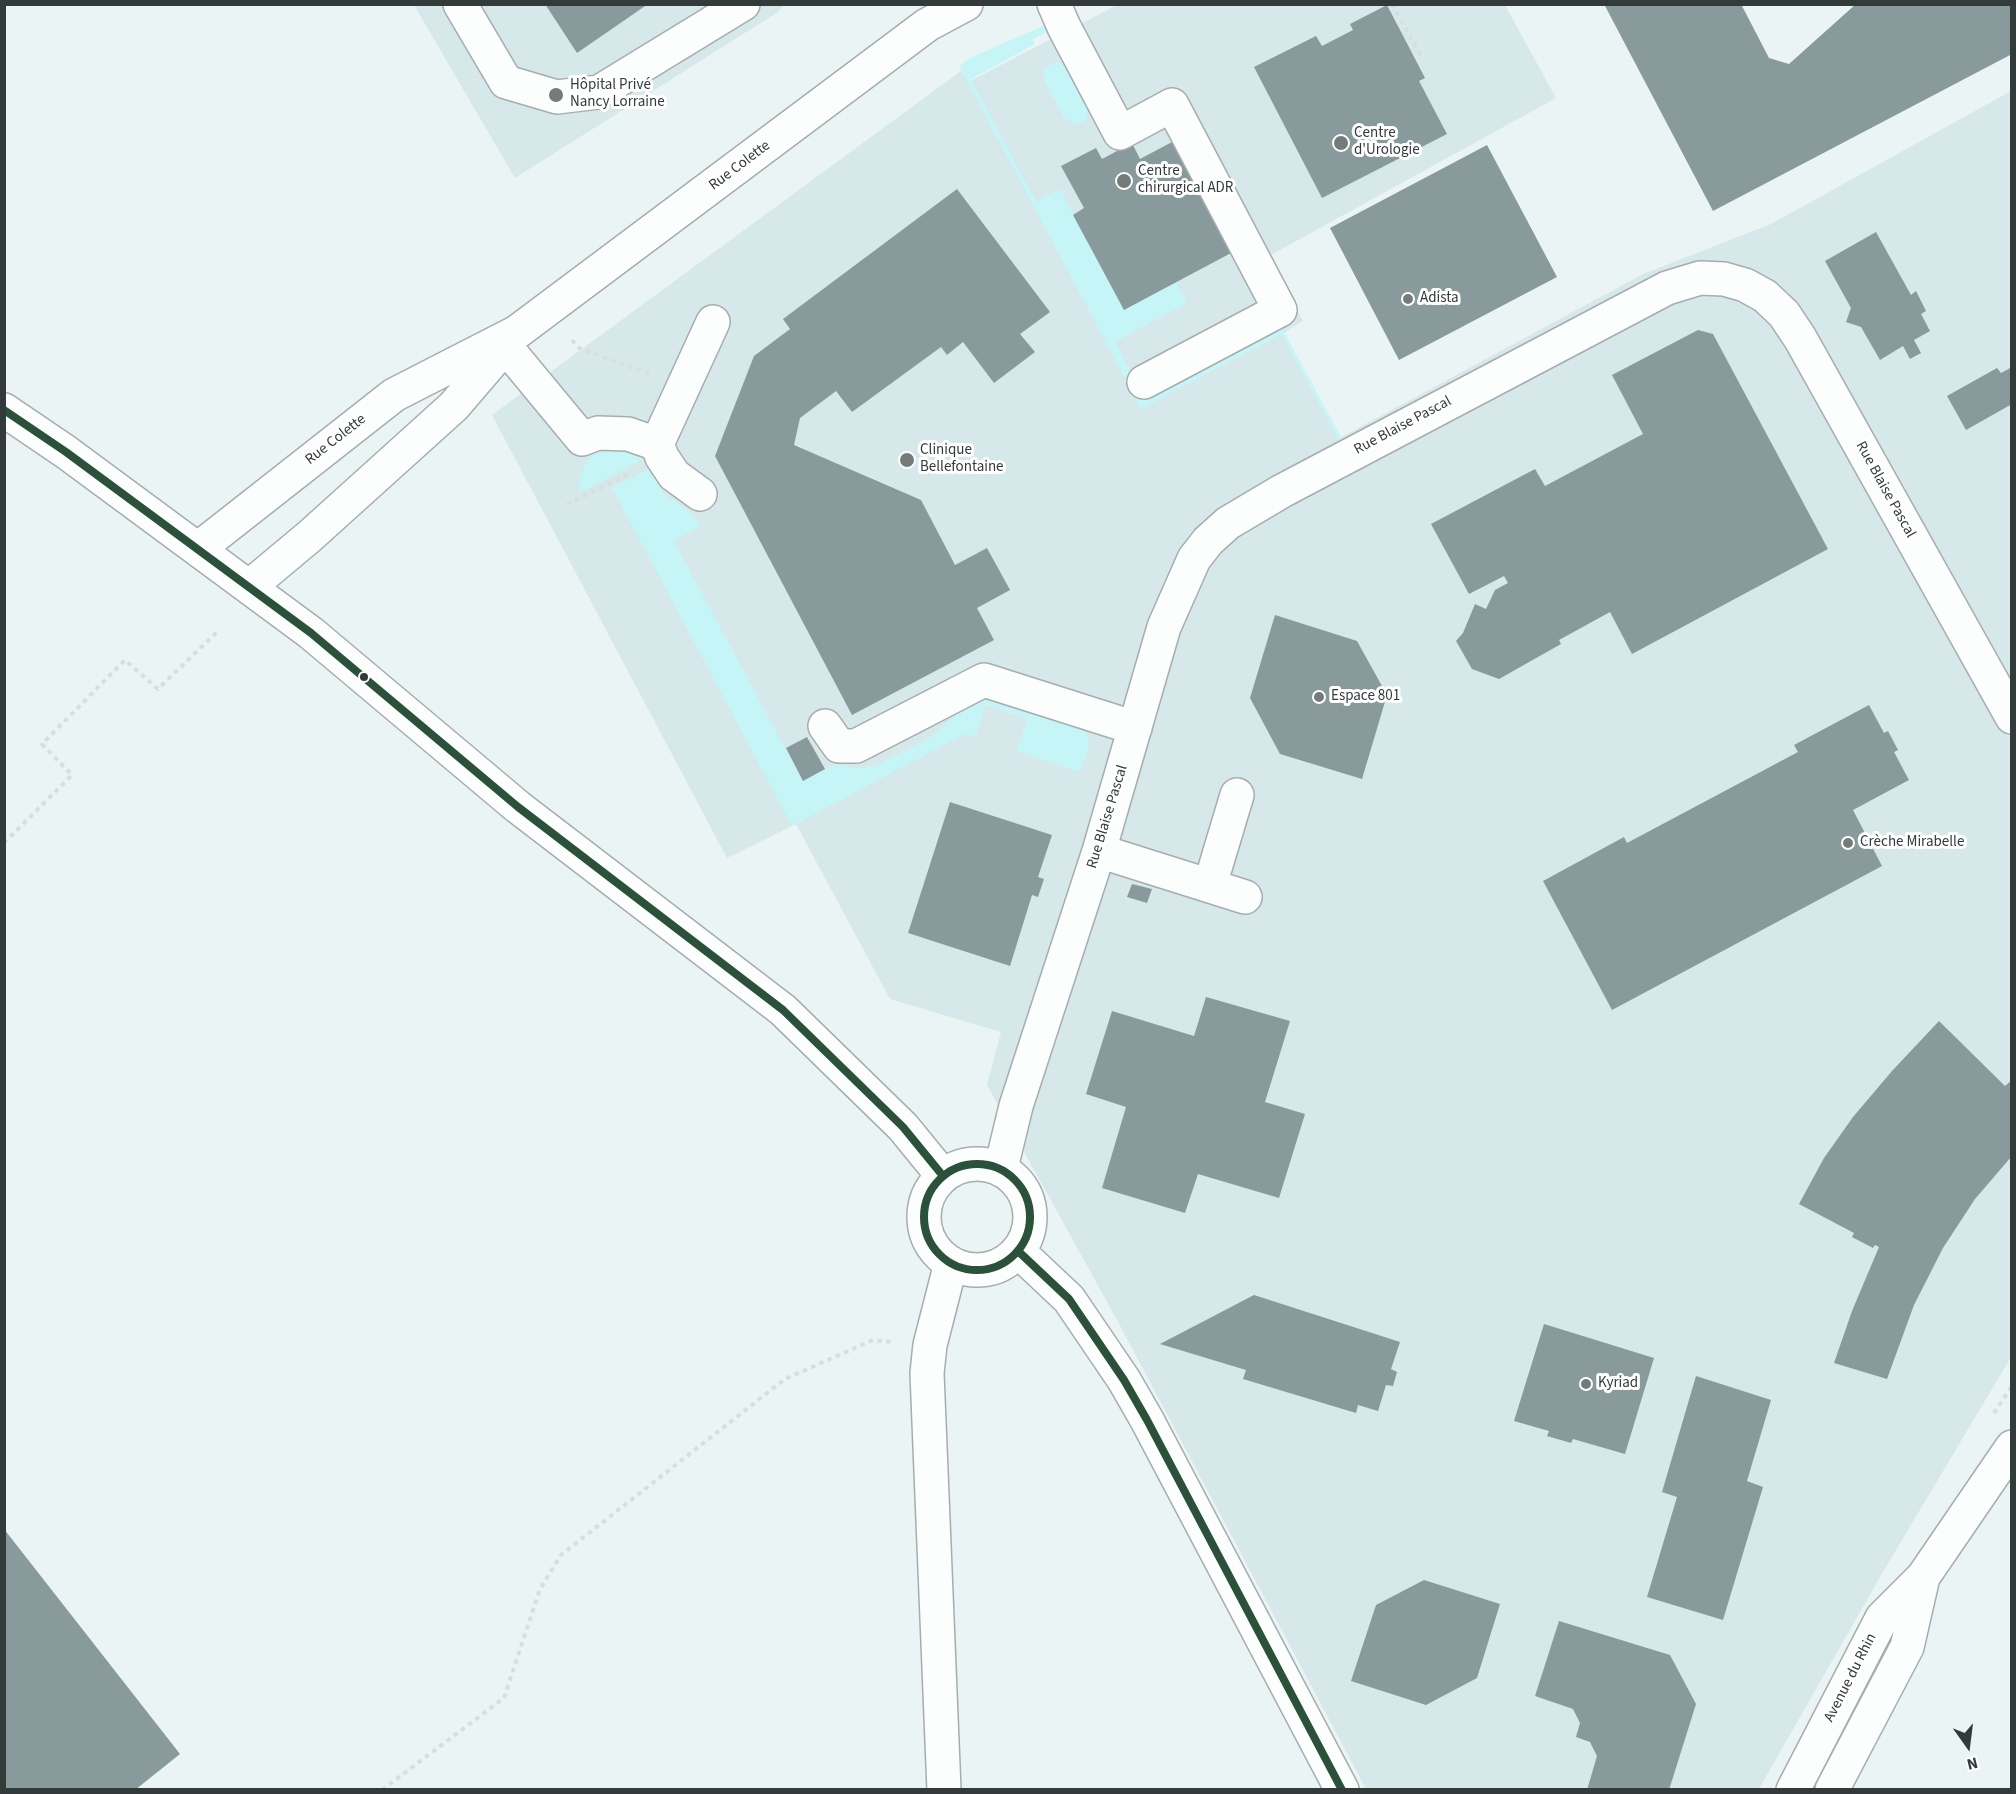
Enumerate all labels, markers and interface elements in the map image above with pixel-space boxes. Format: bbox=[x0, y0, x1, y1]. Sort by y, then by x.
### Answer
place label: Hôpital Privé Nancy Lorraine bbox=[570, 77, 665, 112]
marker: Hôpital Privé Nancy Lorraine bbox=[547, 86, 565, 104]
place label: Centre d'Urologie bbox=[1354, 125, 1420, 160]
marker: Centre d'Urologie bbox=[1332, 134, 1350, 152]
street label: Rue Colette bbox=[706, 137, 774, 195]
place label: Centre chirurgical ADR bbox=[1138, 163, 1233, 198]
marker: Centre chirurgical ADR bbox=[1115, 172, 1133, 190]
place label: Adista bbox=[1420, 290, 1458, 308]
marker: Adista bbox=[1401, 292, 1415, 306]
street label: Rue Blaise Pascal bbox=[1351, 393, 1455, 459]
street label: Rue Colette bbox=[302, 411, 370, 469]
street label: Rue Blaise Pascal bbox=[1851, 439, 1919, 541]
place label: Clinique Bellefontaine bbox=[920, 442, 1004, 477]
marker: Clinique Bellefontaine bbox=[898, 451, 916, 469]
unlabelled marker bbox=[358, 671, 370, 683]
place label: Espace 801 bbox=[1331, 688, 1400, 706]
marker: Espace 801 bbox=[1312, 690, 1326, 704]
street label: Rue Blaise Pascal bbox=[1084, 763, 1132, 871]
place label: Crèche Mirabelle bbox=[1860, 834, 1964, 852]
marker: Crèche Mirabelle bbox=[1841, 836, 1855, 850]
place label: Kyriad bbox=[1598, 1375, 1638, 1393]
marker: Kyriad bbox=[1579, 1377, 1593, 1391]
street label: Avenue du Rhin bbox=[1821, 1631, 1881, 1725]
north arrow bbox=[1938, 1716, 1998, 1776]
text: N bbox=[1965, 1752, 1980, 1775]

